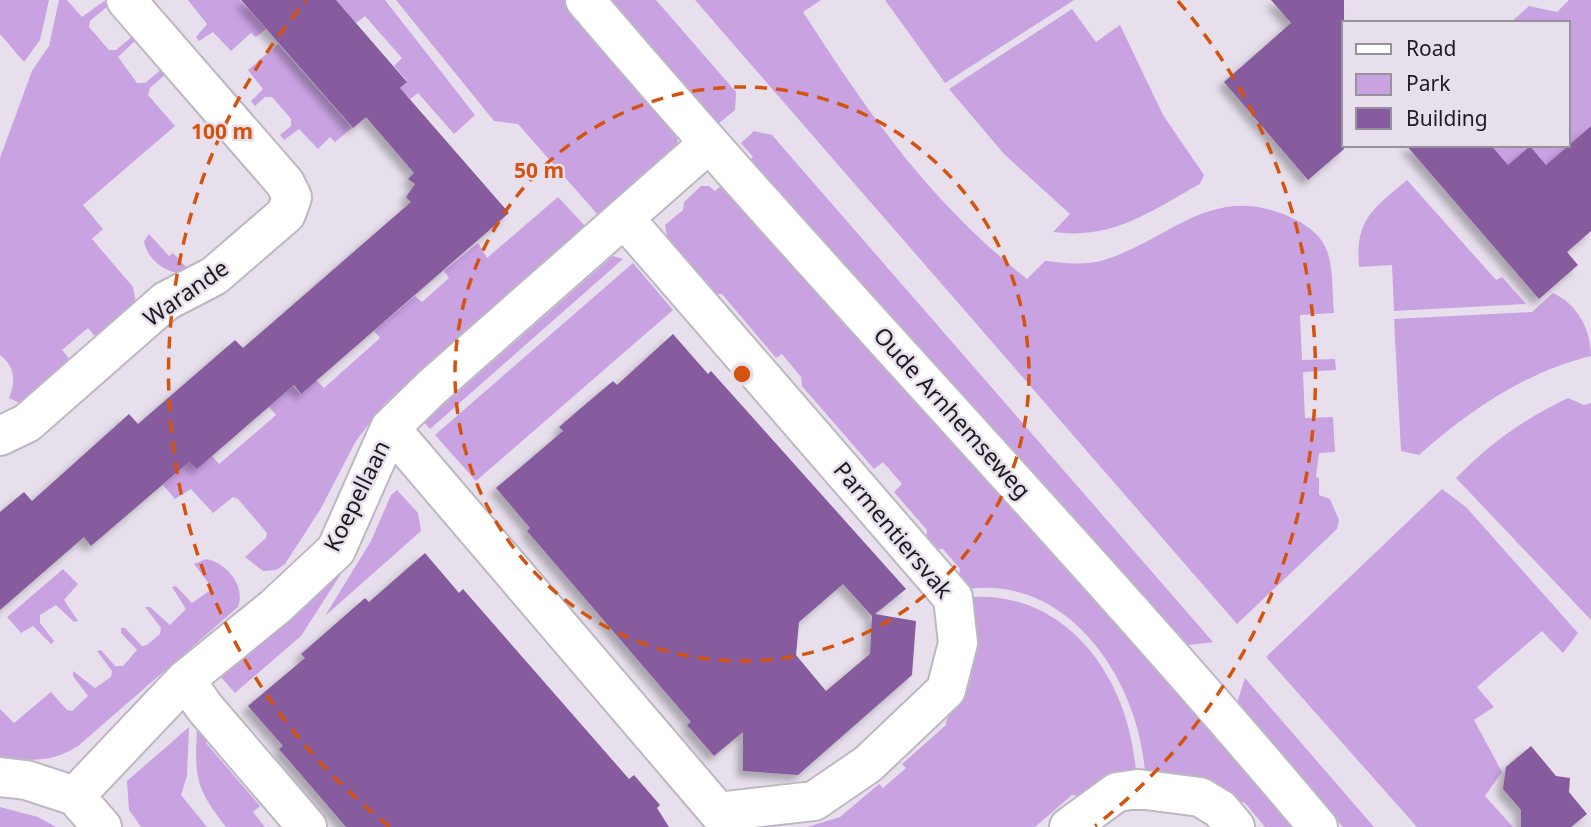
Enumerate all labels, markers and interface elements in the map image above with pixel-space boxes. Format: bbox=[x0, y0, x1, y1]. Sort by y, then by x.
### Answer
legend bbox=[1342, 21, 1570, 147]
text: Road bbox=[1406, 34, 1456, 62]
text: Park bbox=[1406, 69, 1451, 97]
text: Building bbox=[1406, 104, 1488, 132]
text: 100 m bbox=[191, 117, 253, 145]
text: 50 m bbox=[514, 156, 564, 184]
street label: Warande bbox=[136, 251, 234, 333]
street label: Oude Arnhemseweg bbox=[867, 319, 1039, 505]
centre of rings bbox=[730, 362, 754, 386]
street label: Koepellaan bbox=[315, 435, 397, 557]
street label: Parmentiersvak bbox=[827, 454, 961, 605]

